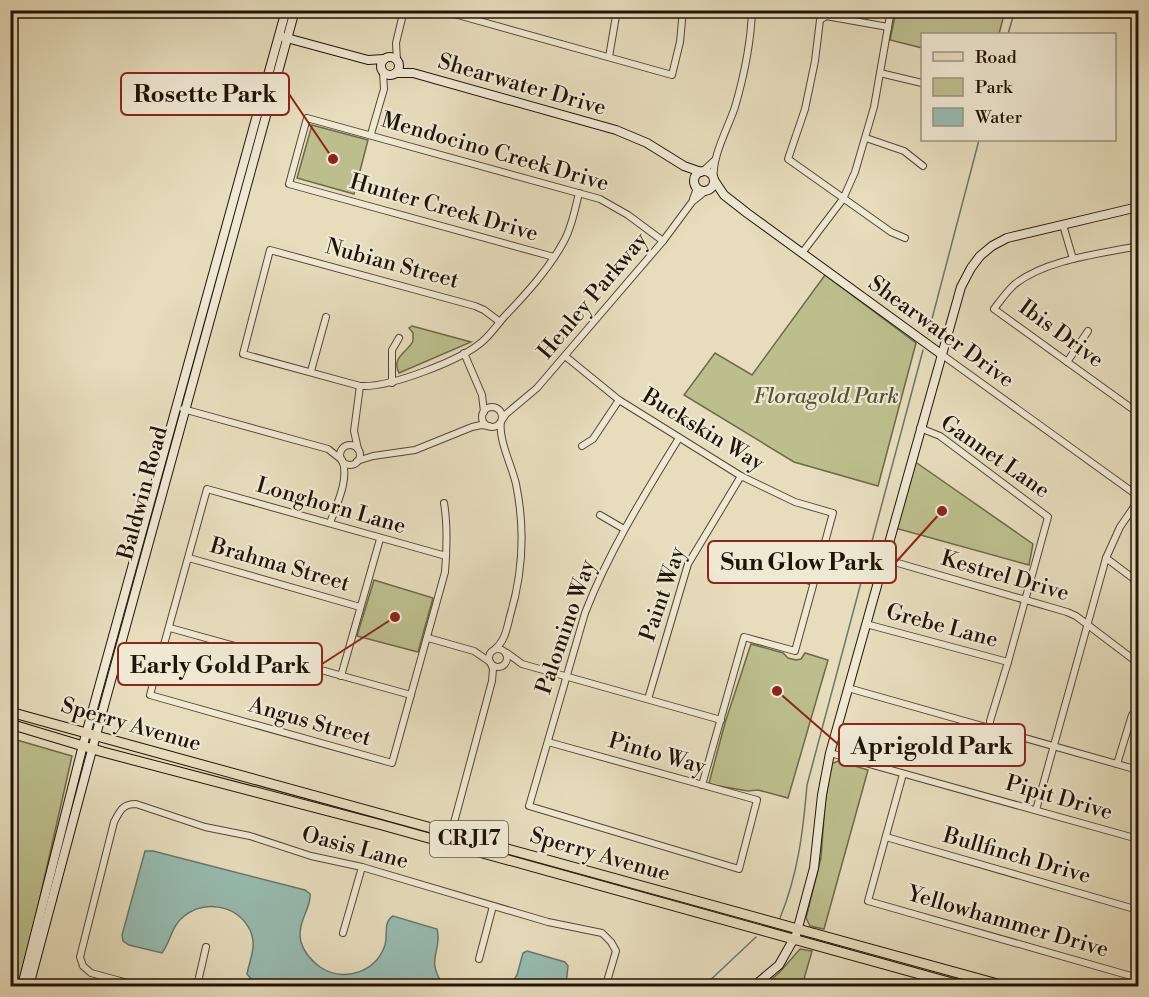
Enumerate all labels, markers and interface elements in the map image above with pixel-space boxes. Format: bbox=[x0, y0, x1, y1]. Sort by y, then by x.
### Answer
legend bbox=[921, 33, 1116, 141]
text: Road bbox=[975, 46, 1018, 69]
street label: Shearwater Drive bbox=[435, 48, 609, 122]
callout: Rosette Park bbox=[121, 73, 289, 115]
text: Park bbox=[975, 76, 1014, 99]
text: Rosette Park bbox=[133, 80, 278, 110]
text: Water bbox=[974, 106, 1023, 129]
street label: Mendocino Creek Drive bbox=[378, 107, 612, 197]
street label: Hunter Creek Drive bbox=[347, 168, 541, 248]
street label: Henley Parkway bbox=[532, 227, 654, 365]
street label: Nubian Street bbox=[322, 233, 462, 295]
street label: Shearwater Drive bbox=[863, 270, 1019, 394]
street label: Ibis Drive bbox=[1013, 294, 1109, 374]
street label: Buckskin Way bbox=[636, 382, 769, 477]
park label: Floragold Park bbox=[753, 383, 899, 410]
street label: Gannet Lane bbox=[935, 410, 1055, 504]
street label: Baldwin Road bbox=[112, 423, 174, 564]
street label: Longhorn Lane bbox=[253, 472, 409, 540]
street label: Brahma Street bbox=[206, 532, 353, 598]
callout: Sun Glow Park bbox=[708, 541, 896, 583]
street label: Paint Way bbox=[634, 543, 692, 645]
street label: Kestrel Drive bbox=[938, 545, 1072, 607]
text: Sun Glow Park bbox=[720, 548, 885, 578]
street label: Palomino Way bbox=[530, 556, 602, 698]
street label: Grebe Lane bbox=[883, 598, 1001, 654]
callout: Early Gold Park bbox=[118, 643, 322, 685]
text: Early Gold Park bbox=[130, 651, 311, 681]
street label: Angus Street bbox=[245, 691, 375, 752]
street label: Sperry Avenue bbox=[58, 692, 204, 758]
callout: Aprigold Park bbox=[839, 724, 1025, 766]
street label: Pinto Way bbox=[605, 727, 709, 781]
text: Aprigold Park bbox=[850, 732, 1014, 762]
street label: Pipit Drive bbox=[1002, 770, 1116, 826]
street label: Oasis Lane bbox=[299, 821, 411, 875]
road number: CR J17 bbox=[430, 821, 508, 857]
street label: Sperry Avenue bbox=[527, 822, 673, 888]
street label: Bullfinch Drive bbox=[939, 822, 1094, 890]
street label: Yellowhammer Drive bbox=[903, 880, 1112, 964]

